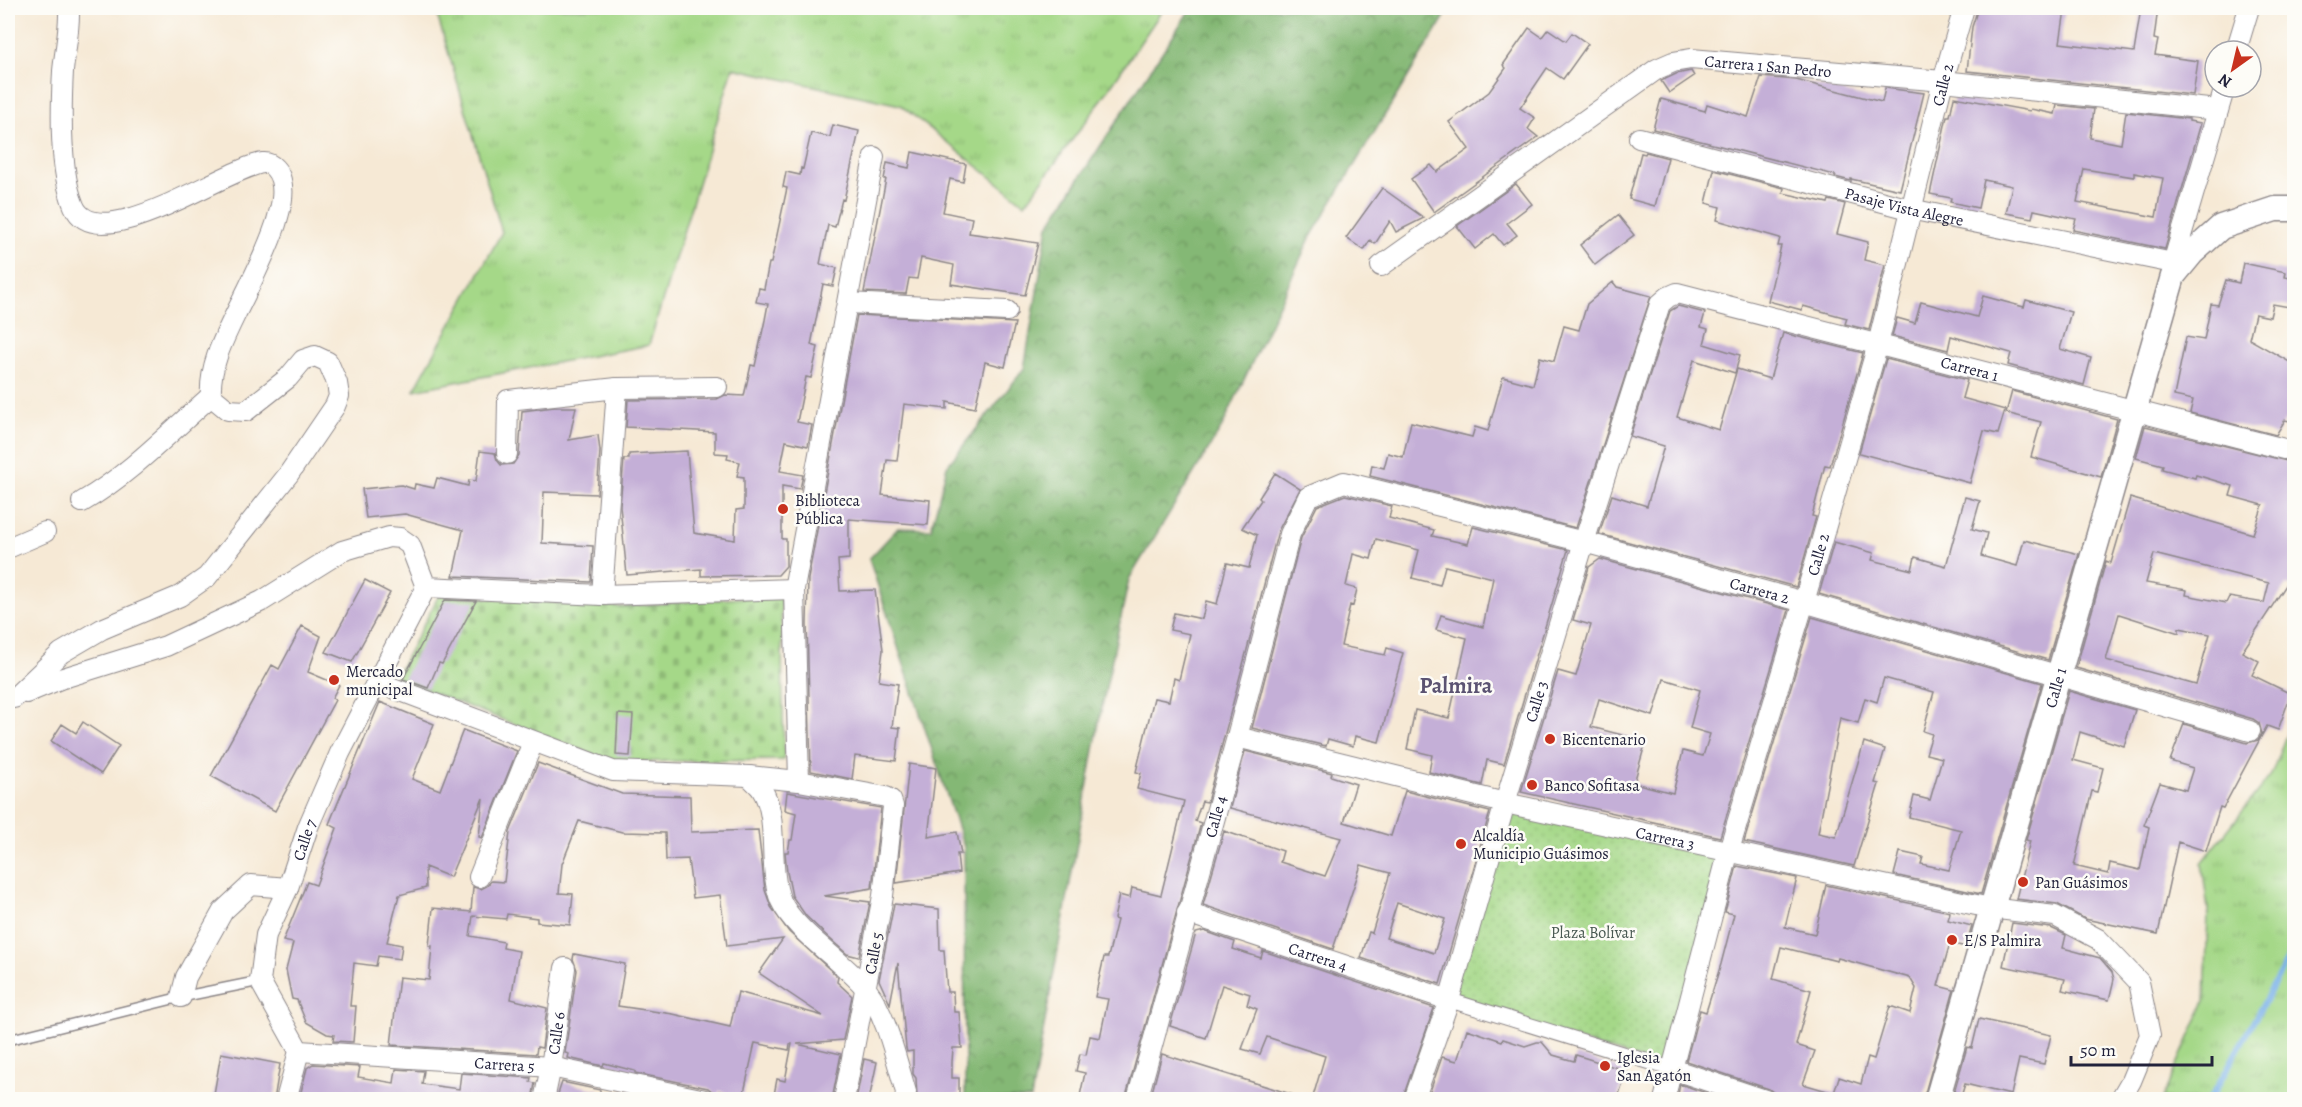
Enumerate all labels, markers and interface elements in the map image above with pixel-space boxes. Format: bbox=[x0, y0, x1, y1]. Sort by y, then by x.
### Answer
north arrow bbox=[2203, 39, 2263, 99]
street label: Carrera 1 San Pedro bbox=[1703, 50, 1832, 83]
street label: Calle 2 bbox=[1927, 61, 1960, 108]
text: N bbox=[2214, 68, 2236, 93]
street label: Pasaje Vista Alegre bbox=[1842, 182, 1965, 232]
street label: Carrera 1 bbox=[1938, 351, 2001, 387]
place label: Biblioteca Pública bbox=[795, 490, 860, 530]
marker: Biblioteca Pública bbox=[776, 502, 790, 516]
street label: Calle 2 bbox=[1802, 530, 1835, 578]
street label: Carrera 2 bbox=[1727, 572, 1792, 610]
place label: Mercado municipal bbox=[346, 661, 412, 701]
street label: Calle 1 bbox=[2040, 665, 2072, 711]
district label: Palmira bbox=[1420, 671, 1493, 701]
marker: Mercado municipal bbox=[327, 673, 341, 687]
street label: Calle 3 bbox=[1520, 678, 1553, 725]
place label: Bicentenario bbox=[1562, 729, 1646, 751]
marker: Bicentenario bbox=[1543, 732, 1557, 746]
place label: Banco Sofitasa bbox=[1544, 775, 1640, 797]
marker: Banco Sofitasa bbox=[1525, 778, 1539, 792]
street label: Calle 4 bbox=[1200, 793, 1232, 840]
street label: Calle 7 bbox=[288, 816, 322, 864]
street label: Carrera 3 bbox=[1633, 822, 1697, 856]
place label: Alcaldía Municipio Guásimos bbox=[1472, 825, 1609, 865]
marker: Alcaldía Municipio Guásimos bbox=[1454, 837, 1468, 851]
place label: Pan Guásimos bbox=[2035, 872, 2128, 894]
marker: Pan Guásimos bbox=[2016, 875, 2030, 889]
park label: Plaza Bolívar bbox=[1551, 922, 1635, 944]
street label: Calle 5 bbox=[859, 930, 889, 976]
place label: E/S Palmira bbox=[1964, 930, 2042, 952]
marker: E/S Palmira bbox=[1945, 933, 1959, 947]
street label: Carrera 4 bbox=[1285, 937, 1350, 977]
street label: Calle 6 bbox=[543, 1010, 571, 1056]
scale bar bbox=[2071, 1029, 2212, 1067]
text: 50 m bbox=[2080, 1038, 2116, 1062]
place label: Iglesia San Agatón bbox=[1617, 1047, 1691, 1087]
street label: Carrera 5 bbox=[474, 1052, 535, 1078]
marker: Iglesia San Agatón bbox=[1598, 1059, 1612, 1073]

